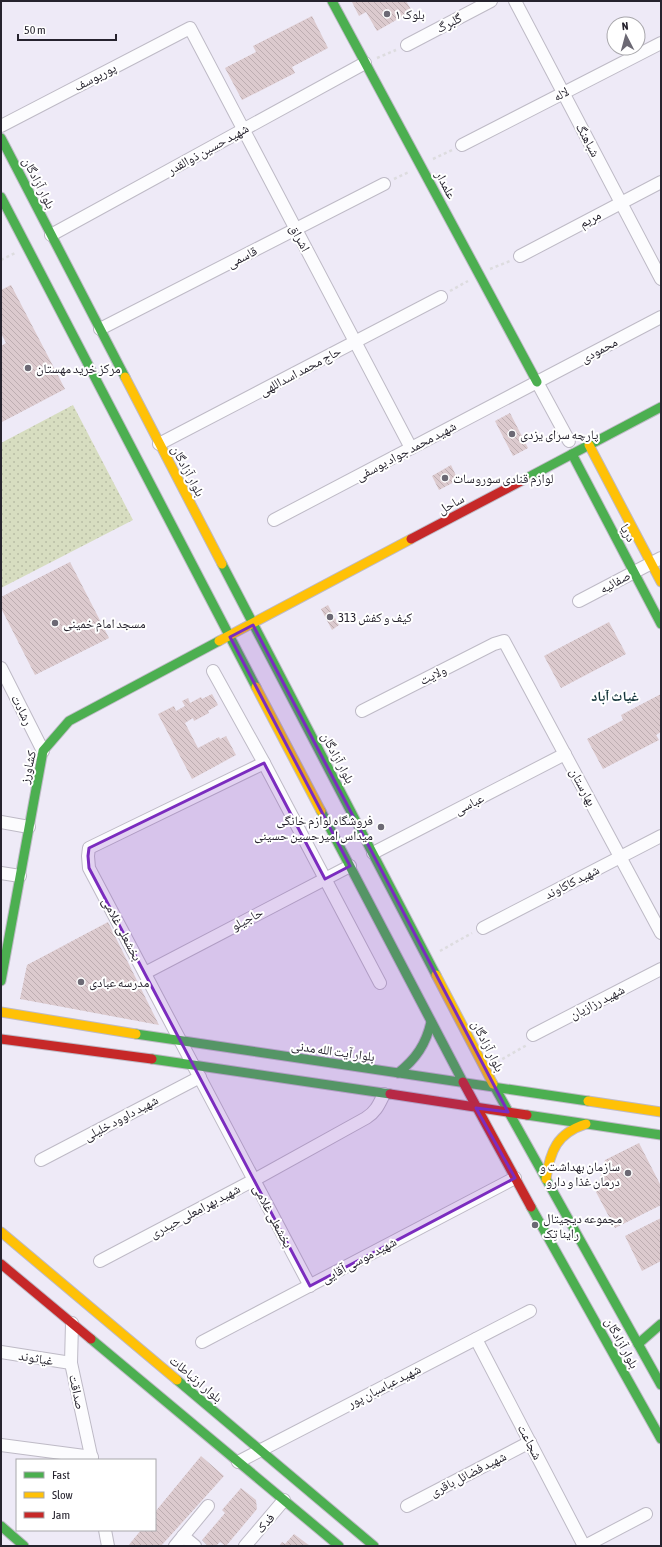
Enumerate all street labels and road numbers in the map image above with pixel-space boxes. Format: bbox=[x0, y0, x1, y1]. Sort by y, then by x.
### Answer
street label: گلبرگ bbox=[434, 10, 465, 37]
street label: پوریوسف bbox=[71, 60, 119, 95]
street label: لاله bbox=[551, 84, 571, 104]
street label: شهید حسین ذوالقدر bbox=[164, 120, 252, 179]
street label: شباهنگ bbox=[573, 121, 603, 160]
street label: بلوار آزادگان bbox=[19, 155, 58, 212]
street label: علمدار bbox=[431, 168, 460, 202]
street label: مریم bbox=[577, 207, 604, 232]
street label: اشراق bbox=[286, 222, 313, 255]
street label: قاسمی bbox=[225, 243, 260, 272]
street label: محمودی bbox=[578, 334, 620, 367]
street label: حاج محمد اسداللهی bbox=[257, 343, 344, 401]
street label: شهید محمد جواد یوسفی bbox=[353, 418, 459, 485]
street label: بلوار آزادگان bbox=[167, 443, 208, 500]
street label: ساحل bbox=[435, 491, 467, 518]
street label: دریا bbox=[616, 521, 639, 545]
street label: صفائیه bbox=[597, 568, 633, 596]
street label: ولایت bbox=[417, 662, 449, 689]
street label: رشادت bbox=[7, 692, 36, 728]
street label: بلوار آزادگان bbox=[317, 730, 358, 787]
street label: کشاورز bbox=[17, 748, 40, 786]
street label: بهارستان bbox=[566, 765, 599, 809]
street label: عباسی bbox=[452, 790, 487, 819]
street label: شهید کاکاوند bbox=[542, 862, 602, 903]
street label: بخشعلی غلامی bbox=[98, 895, 145, 964]
street label: حاجیلو bbox=[229, 904, 266, 934]
street label: شهید رزازیان bbox=[567, 982, 627, 1023]
street label: بلوار آزادگان bbox=[468, 1018, 507, 1075]
street label: بلوار آیت الله مدنی bbox=[290, 1038, 376, 1065]
street label: شهید داوود خلیلی bbox=[81, 1092, 161, 1145]
street label: شهید بهرامعلی حیدری bbox=[147, 1181, 243, 1242]
street label: بخشعلی غلامی bbox=[249, 1182, 296, 1251]
street label: شهید موسی آقایی bbox=[319, 1234, 399, 1287]
street label: بلوار آزادگان bbox=[601, 1315, 642, 1371]
street label: غیاثوند bbox=[17, 1348, 55, 1369]
street label: بلوار ارتباطات bbox=[166, 1353, 225, 1406]
street label: شهید عباسبان پور bbox=[344, 1361, 424, 1412]
street label: صداقت bbox=[66, 1373, 88, 1411]
street label: شجاعت bbox=[514, 1422, 545, 1462]
street label: شهید فضائل باقری bbox=[427, 1448, 509, 1501]
street label: فدک bbox=[252, 1510, 278, 1536]

